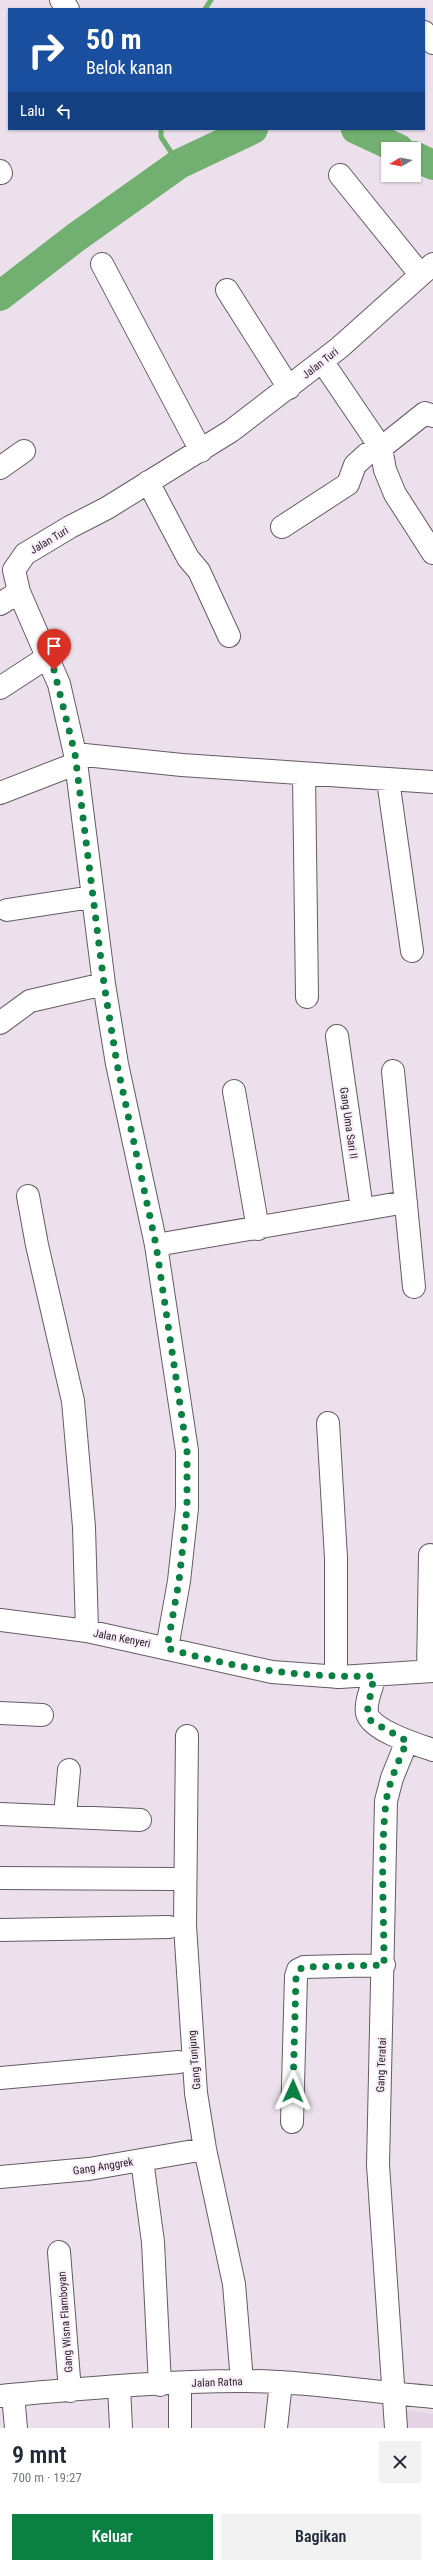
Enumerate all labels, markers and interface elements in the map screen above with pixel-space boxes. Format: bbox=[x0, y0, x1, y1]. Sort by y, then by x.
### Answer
text: 50 m bbox=[86, 23, 142, 56]
icon: right bbox=[20, 24, 72, 76]
text: Belok kanan bbox=[86, 57, 172, 78]
icon: left bbox=[53, 100, 75, 122]
text: Lalu bbox=[20, 102, 45, 120]
north arrow bbox=[381, 142, 421, 182]
map controls bbox=[381, 142, 421, 182]
street label: Jalan Turi bbox=[300, 345, 341, 382]
street label: Jalan Turi bbox=[28, 524, 71, 557]
pin bbox=[37, 629, 71, 670]
icon: arrive bbox=[43, 635, 65, 657]
street label: Gang Uma Sari II bbox=[337, 1086, 360, 1160]
street label: Jalan Kenyeri bbox=[92, 1627, 152, 1650]
street label: Gang Tunjung bbox=[185, 2030, 204, 2090]
street label: Gang Teratai bbox=[374, 2037, 389, 2093]
position arrow bbox=[272, 2070, 314, 2112]
street label: Gang Anggrek bbox=[72, 2155, 134, 2178]
street label: Gang Wisna Flamboyan bbox=[55, 2271, 76, 2373]
street label: Jalan Ratna bbox=[191, 2375, 243, 2390]
text: 9 mnt bbox=[12, 2441, 67, 2469]
button: close bbox=[379, 2441, 421, 2483]
text: 700 m · 19:27 bbox=[12, 2470, 82, 2485]
button: Keluar bbox=[12, 2514, 213, 2560]
button: Bagikan bbox=[221, 2514, 421, 2560]

